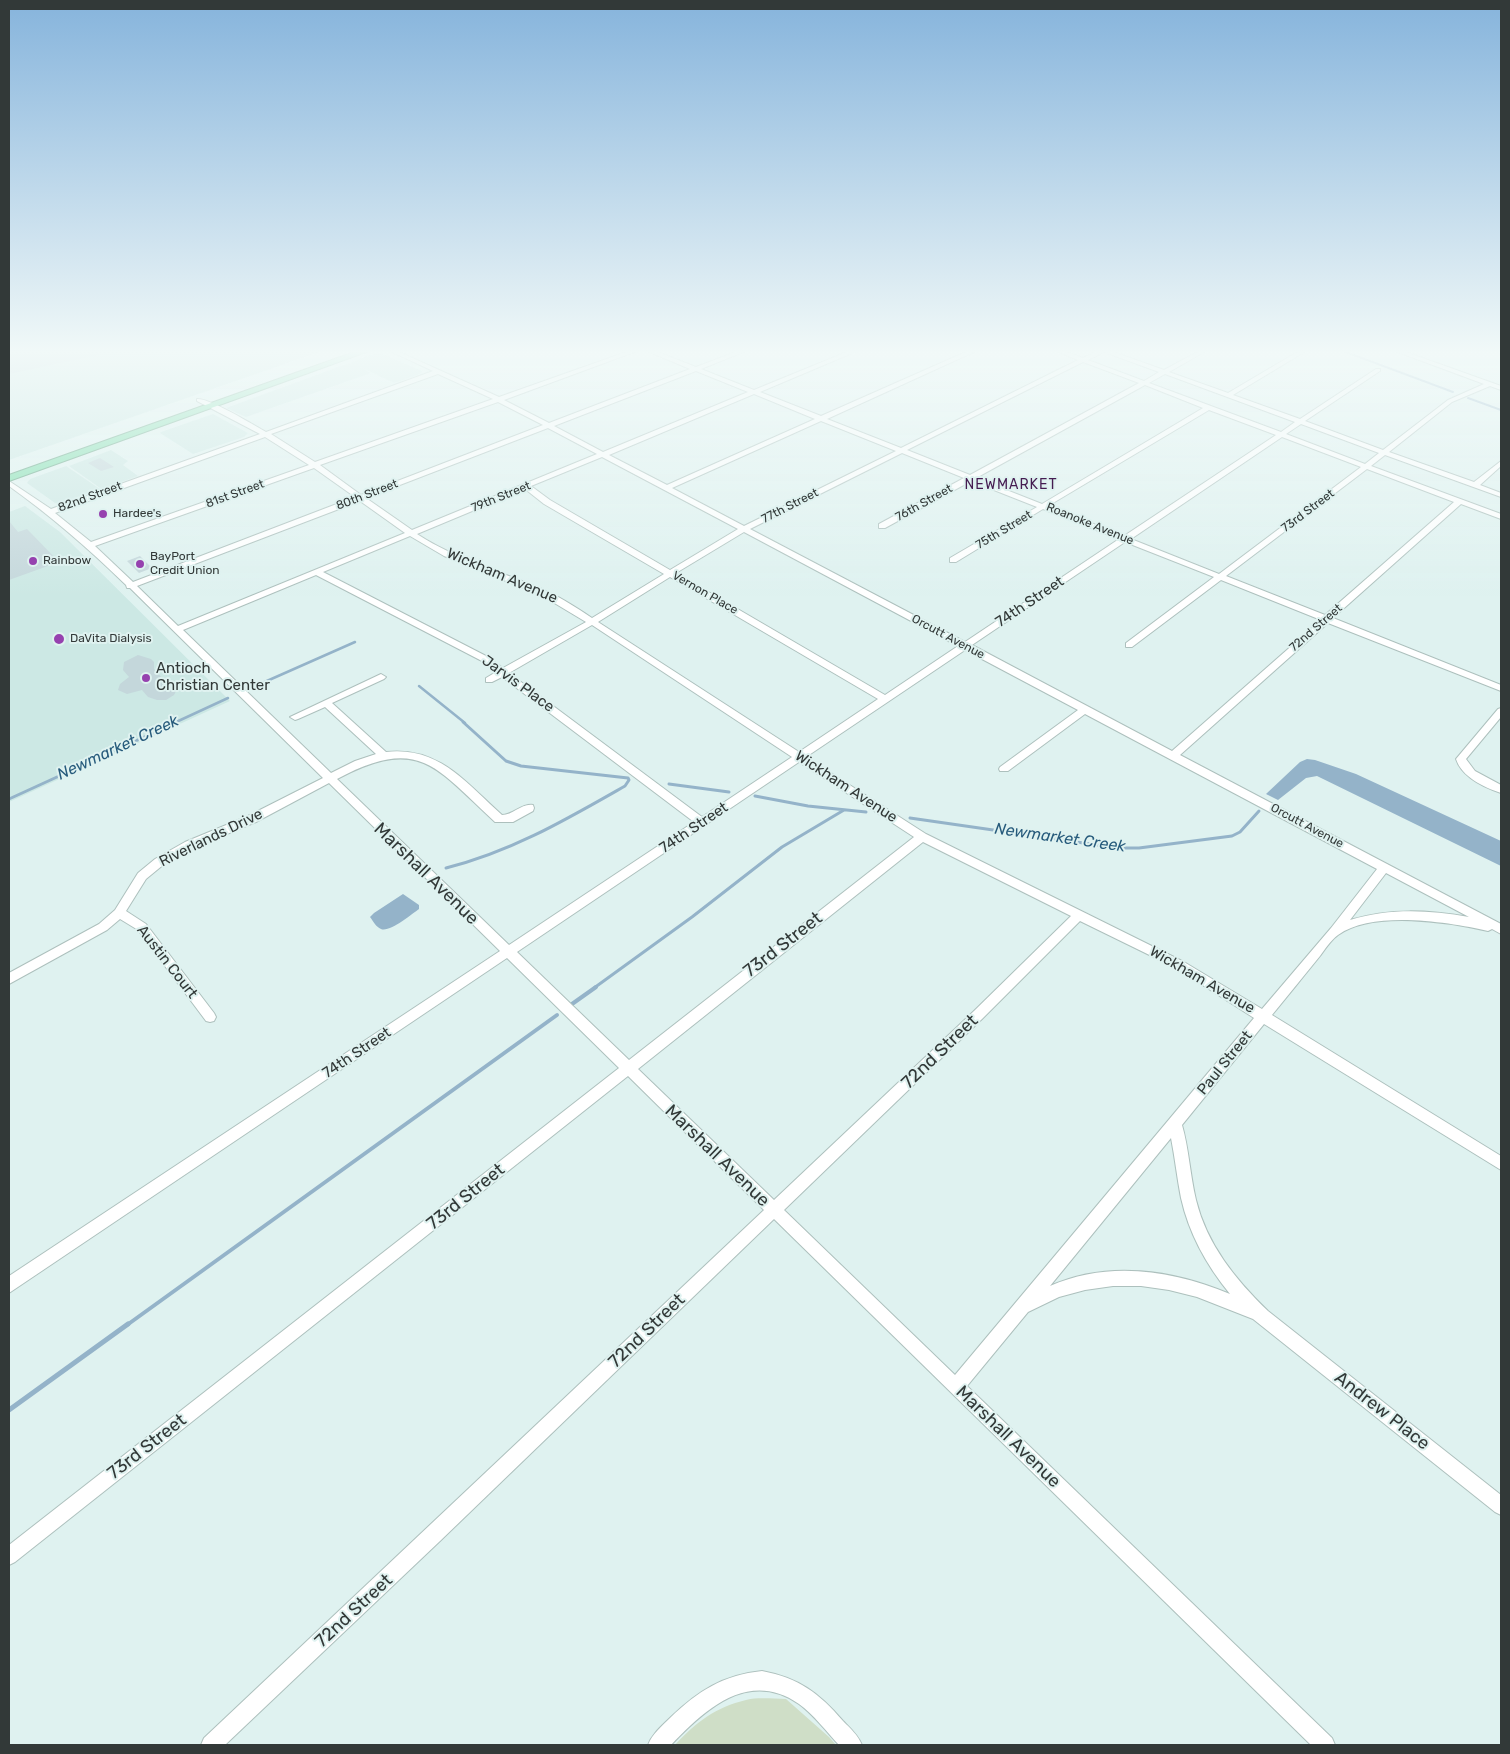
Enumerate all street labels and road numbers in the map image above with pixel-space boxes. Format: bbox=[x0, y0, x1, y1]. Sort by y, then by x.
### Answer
street label: 81st Street bbox=[204, 477, 266, 511]
street label: 80th Street bbox=[334, 477, 400, 513]
street label: 82nd Street bbox=[56, 479, 124, 515]
street label: 79th Street bbox=[469, 479, 533, 515]
street label: 76th Street bbox=[893, 482, 955, 524]
street label: 77th Street bbox=[759, 486, 821, 526]
street label: 73rd Street bbox=[1279, 486, 1337, 536]
street label: Roanoke Avenue bbox=[1044, 500, 1136, 548]
street label: 75th Street bbox=[973, 508, 1035, 552]
street label: Wickham Avenue bbox=[444, 545, 560, 607]
street label: Vernon Place bbox=[670, 568, 740, 618]
street label: 74th Street bbox=[992, 573, 1068, 631]
street label: 72nd Street bbox=[1287, 601, 1345, 655]
street label: Orcutt Avenue bbox=[909, 612, 987, 662]
street label: Jarvis Place bbox=[478, 652, 558, 716]
street label: Wickham Avenue bbox=[791, 747, 901, 827]
street label: 74th Street bbox=[656, 799, 732, 857]
street label: Orcutt Avenue bbox=[1268, 801, 1346, 851]
street label: Riverlands Drive bbox=[156, 805, 266, 871]
street label: Marshall Avenue bbox=[369, 819, 483, 929]
street label: 73rd Street bbox=[739, 908, 827, 982]
street label: Austin Court bbox=[133, 922, 201, 1002]
street label: Wickham Avenue bbox=[1146, 943, 1258, 1017]
street label: 72nd Street bbox=[897, 1010, 983, 1094]
street label: 74th Street bbox=[319, 1024, 395, 1082]
street label: Paul Street bbox=[1194, 1027, 1256, 1099]
street label: Marshall Avenue bbox=[660, 1101, 774, 1211]
street label: 73rd Street bbox=[423, 1159, 509, 1235]
street label: 72nd Street bbox=[604, 1289, 690, 1373]
street label: Andrew Place bbox=[1330, 1367, 1434, 1455]
street label: Marshall Avenue bbox=[951, 1382, 1065, 1492]
street label: 73rd Street bbox=[103, 1410, 191, 1484]
street label: 72nd Street bbox=[311, 1570, 397, 1652]

